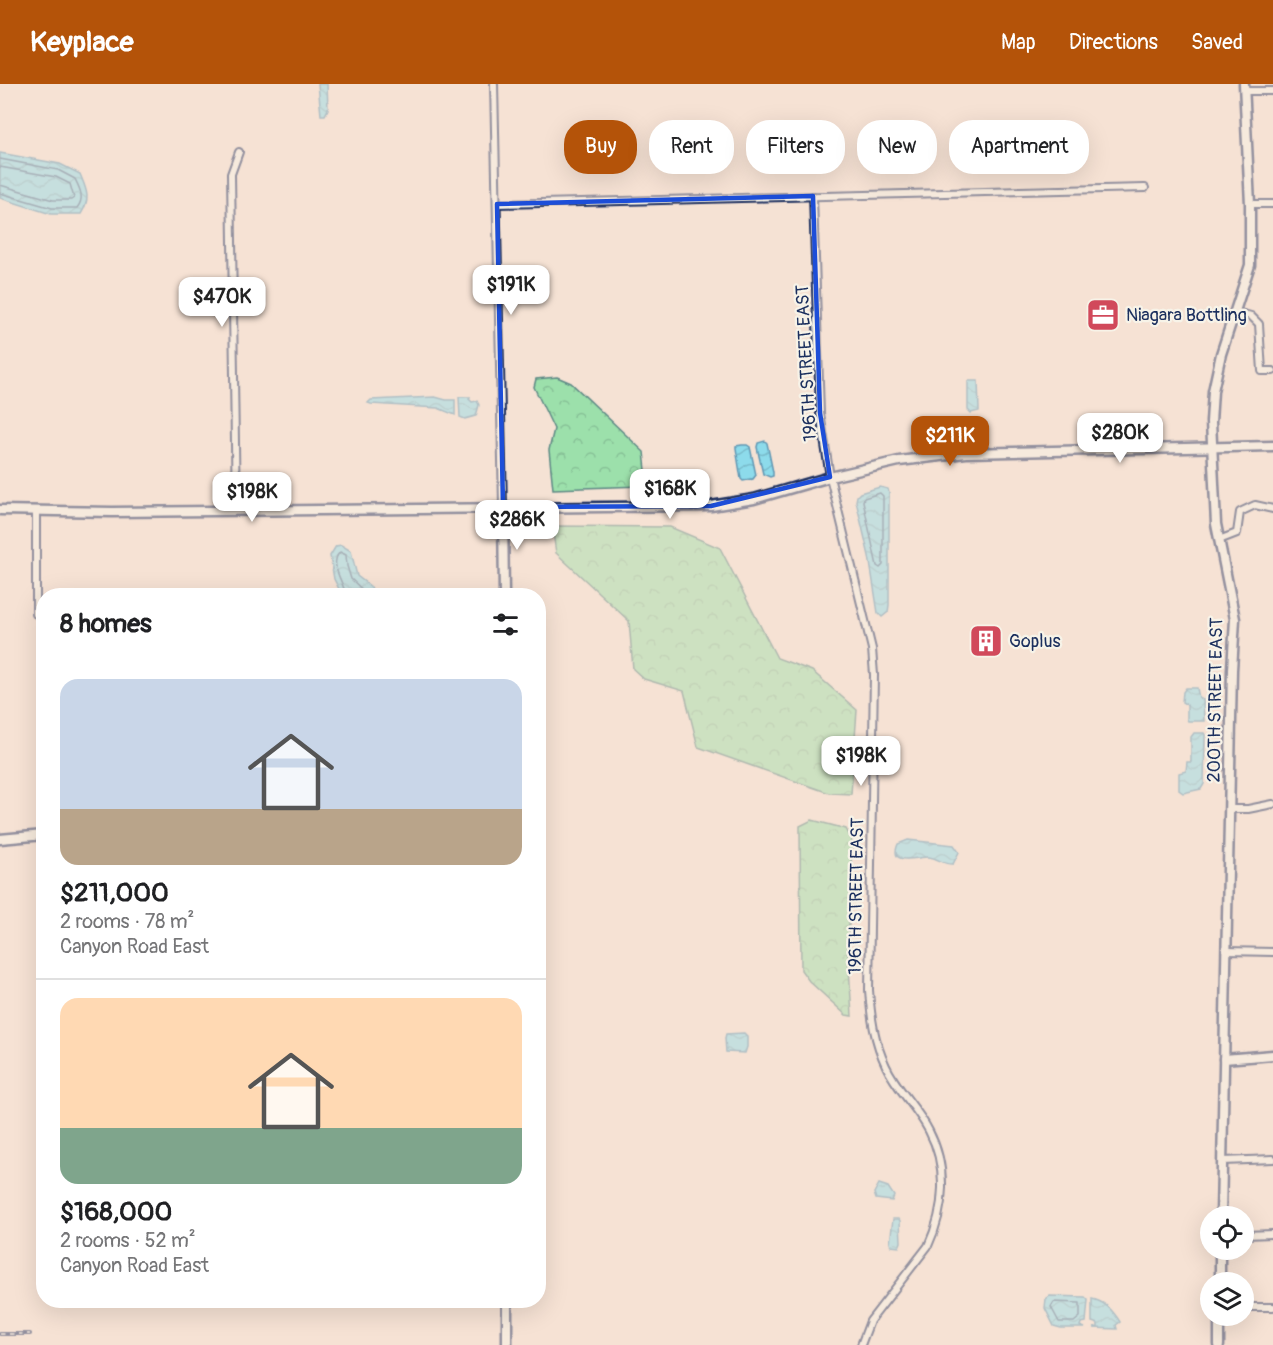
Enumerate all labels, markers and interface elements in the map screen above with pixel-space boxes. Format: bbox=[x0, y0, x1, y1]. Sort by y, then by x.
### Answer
text: Keyplace bbox=[30, 25, 134, 60]
text: Map bbox=[1001, 29, 1036, 56]
text: Directions bbox=[1069, 29, 1158, 56]
text: Saved bbox=[1191, 29, 1243, 56]
chip: Buy bbox=[564, 120, 637, 174]
chip: Rent bbox=[649, 120, 734, 174]
chip: Filters bbox=[746, 120, 845, 174]
chip: New bbox=[857, 120, 937, 174]
chip: Apartment bbox=[949, 120, 1089, 174]
pin: $191K bbox=[469, 265, 553, 316]
text: $191K bbox=[487, 272, 535, 297]
pin: $470K bbox=[180, 277, 264, 328]
text: $470K bbox=[193, 284, 251, 309]
street label: 196TH STREET EAST bbox=[791, 284, 822, 442]
office icon: Niagara Bottling bbox=[1085, 297, 1121, 333]
place label: Niagara Bottling bbox=[1126, 304, 1247, 327]
pin: $280K bbox=[1078, 413, 1162, 464]
pin: $211K bbox=[908, 416, 992, 467]
text: $280K bbox=[1091, 420, 1149, 445]
text: $211K bbox=[925, 423, 975, 448]
pin: $168K bbox=[628, 469, 712, 520]
pin: $198K bbox=[210, 472, 294, 523]
text: $168K bbox=[644, 476, 696, 501]
text: $198K bbox=[226, 479, 278, 504]
pin: $286K bbox=[475, 500, 559, 551]
text: $286K bbox=[489, 507, 545, 532]
text: 8 homes bbox=[60, 608, 152, 640]
icon: filters bbox=[489, 608, 522, 641]
street label: 200TH STREET EAST bbox=[1203, 617, 1228, 783]
building icon: Goplus bbox=[968, 623, 1004, 659]
place label: Goplus bbox=[1009, 630, 1061, 653]
icon: home bbox=[237, 718, 345, 826]
pin: $198K bbox=[819, 736, 903, 787]
text: $198K bbox=[835, 743, 887, 768]
street label: 196TH STREET EAST bbox=[844, 817, 869, 975]
text: $211,000 bbox=[60, 877, 169, 909]
text: 2 rooms · 78 m² bbox=[60, 909, 194, 934]
text: Canyon Road East bbox=[60, 934, 209, 959]
icon: home bbox=[237, 1037, 345, 1145]
text: $168,000 bbox=[60, 1196, 172, 1228]
map controls bbox=[1200, 1206, 1254, 1326]
button: locate bbox=[1200, 1206, 1254, 1260]
text: 2 rooms · 52 m² bbox=[60, 1228, 196, 1253]
text: Canyon Road East bbox=[60, 1253, 209, 1278]
button: layers bbox=[1200, 1272, 1254, 1326]

